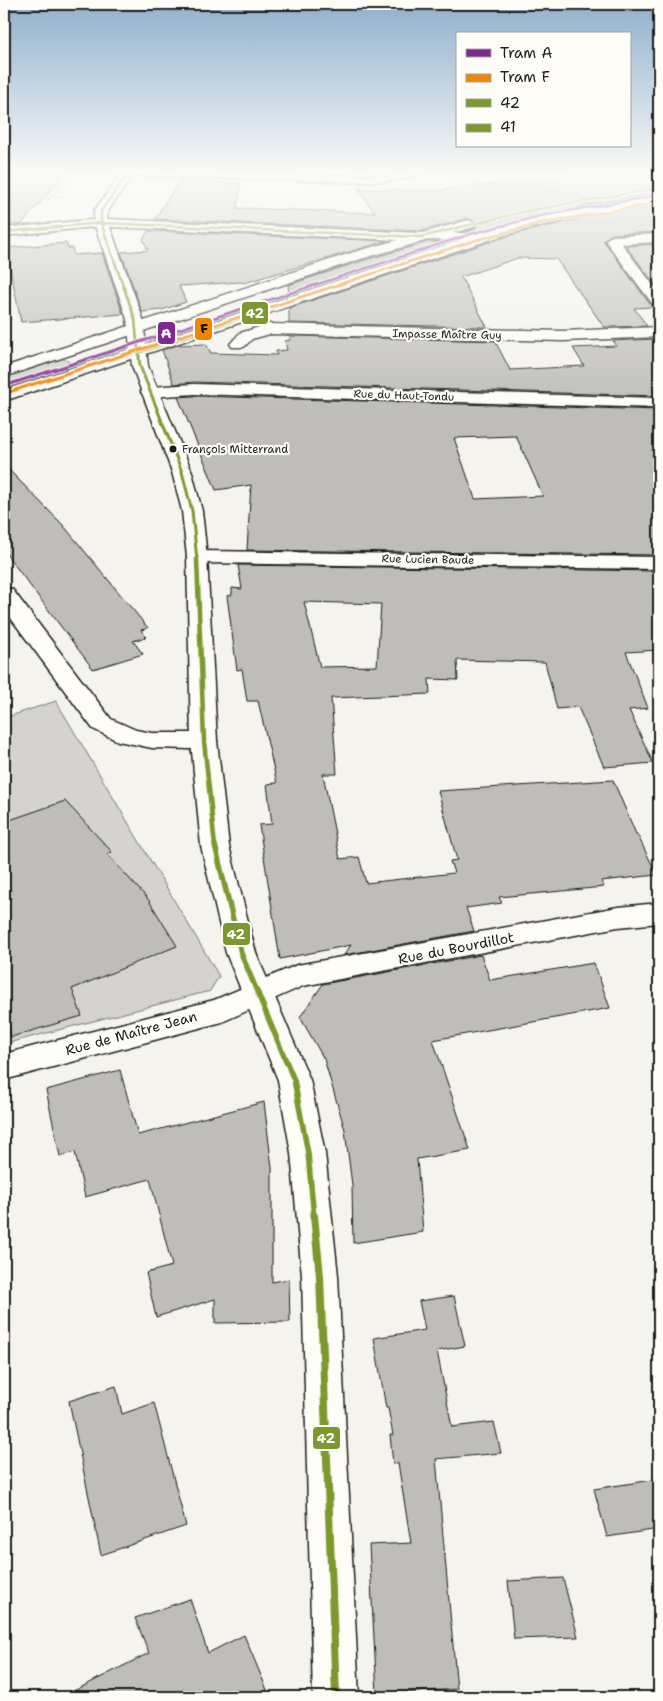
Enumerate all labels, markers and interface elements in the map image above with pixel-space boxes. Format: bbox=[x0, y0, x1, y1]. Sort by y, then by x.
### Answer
legend bbox=[456, 32, 630, 148]
text: Tram A bbox=[500, 43, 552, 63]
text: Tram F bbox=[500, 67, 550, 87]
text: 42 bbox=[500, 93, 520, 113]
text: 41 bbox=[500, 117, 516, 137]
line badge: 42 bbox=[241, 301, 269, 325]
text: 42 bbox=[246, 304, 265, 322]
line badge: F bbox=[194, 317, 213, 341]
text: F bbox=[200, 319, 208, 337]
line badge: A bbox=[157, 321, 176, 345]
text: A bbox=[161, 324, 172, 342]
street label: Impasse Maître Guy bbox=[392, 326, 502, 343]
street label: Rue du Haut-Tondu bbox=[353, 386, 455, 405]
place label: François Mitterrand bbox=[182, 442, 288, 457]
marker: François Mitterrand bbox=[168, 444, 178, 454]
street label: Rue Lucien Baude bbox=[382, 551, 474, 568]
line badge: 42 bbox=[222, 922, 251, 946]
text: 42 bbox=[227, 925, 246, 943]
street label: Rue du Bourdillot bbox=[397, 928, 515, 968]
street label: Rue de Maître Jean bbox=[63, 1007, 199, 1059]
line badge: 42 bbox=[312, 1426, 341, 1450]
text: 42 bbox=[317, 1429, 336, 1447]

